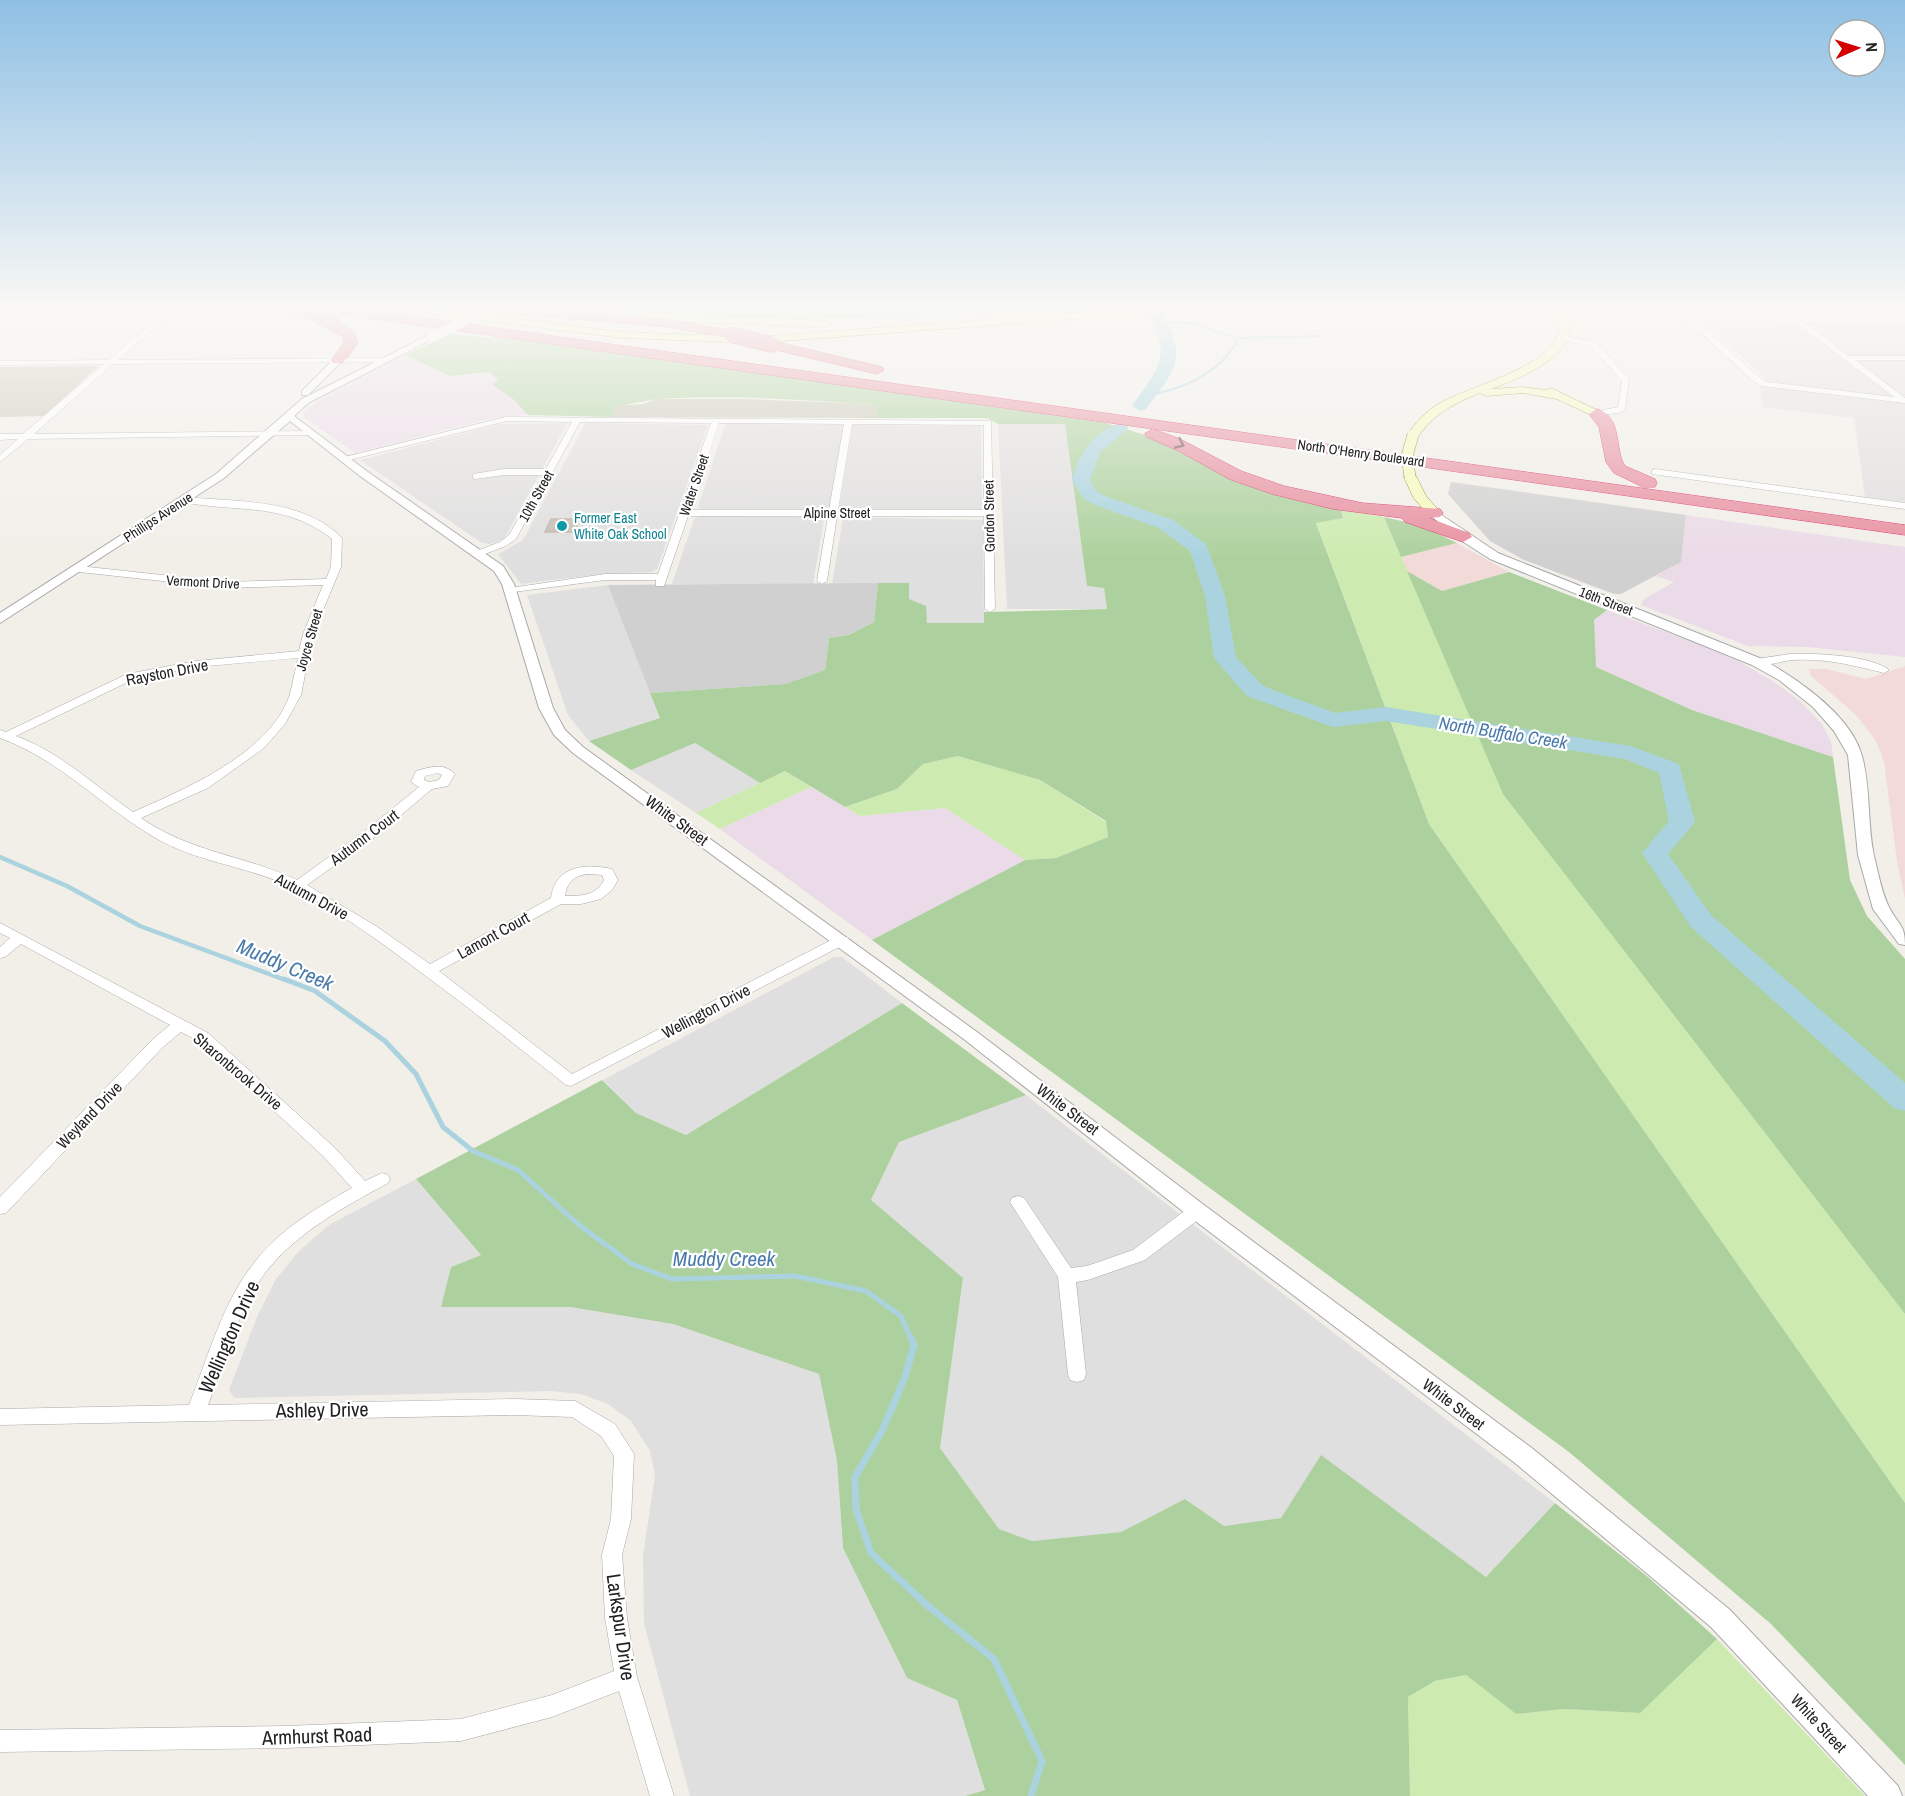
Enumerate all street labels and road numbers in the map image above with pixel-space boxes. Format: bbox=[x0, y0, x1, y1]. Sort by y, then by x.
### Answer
street label: North O'Henry Boulevard bbox=[1296, 435, 1426, 471]
street label: Water Street bbox=[675, 452, 713, 518]
street label: 10th Street bbox=[515, 467, 557, 525]
street label: Gordon Street bbox=[979, 480, 999, 552]
street label: Phillips Avenue bbox=[120, 488, 196, 546]
street label: Alpine Street bbox=[803, 504, 870, 522]
street label: Vermont Drive bbox=[166, 571, 240, 593]
street label: 16th Street bbox=[1577, 583, 1635, 619]
street label: Joyce Street bbox=[292, 607, 326, 673]
street label: Rayston Drive bbox=[124, 653, 210, 691]
street label: White Street bbox=[641, 790, 713, 851]
street label: Autumn Court bbox=[324, 804, 403, 871]
street label: Autumn Drive bbox=[271, 867, 353, 925]
street label: Lamont Court bbox=[453, 906, 533, 964]
street label: Wellington Drive bbox=[658, 979, 754, 1043]
street label: Sharonbrook Drive bbox=[189, 1027, 287, 1115]
street label: Weyland Drive bbox=[51, 1076, 127, 1154]
street label: White Street bbox=[1032, 1078, 1104, 1140]
street label: Wellington Drive bbox=[192, 1276, 265, 1398]
street label: White Street bbox=[1418, 1373, 1490, 1435]
street label: Ashley Drive bbox=[274, 1395, 369, 1424]
street label: Larkspur Drive bbox=[601, 1572, 642, 1682]
street label: White Street bbox=[1786, 1689, 1852, 1757]
street label: Armhurst Road bbox=[260, 1720, 373, 1751]

